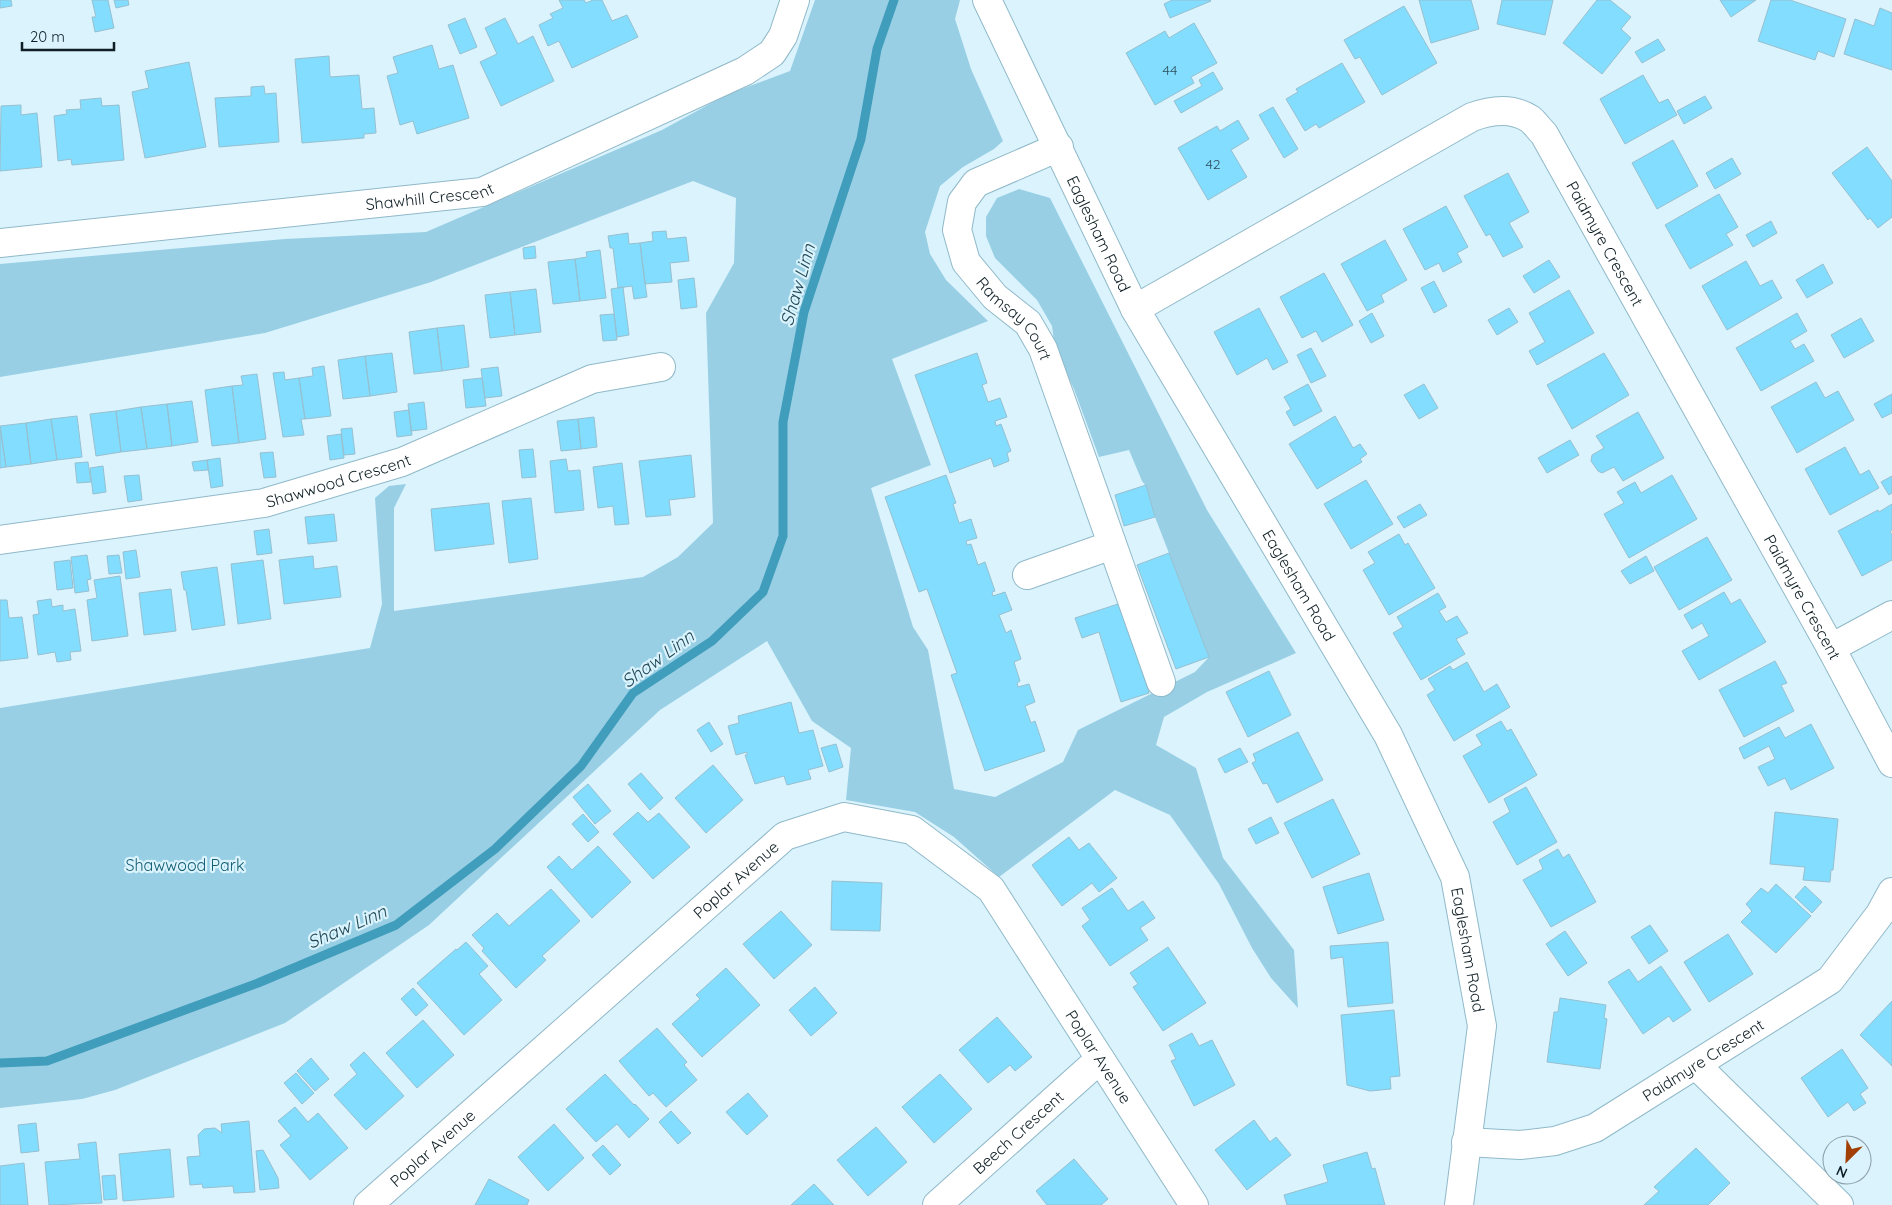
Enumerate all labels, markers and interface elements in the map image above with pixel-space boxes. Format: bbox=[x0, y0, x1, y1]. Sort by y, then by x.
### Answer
scale bar bbox=[22, 20, 115, 52]
text: 20 m bbox=[30, 27, 65, 46]
house number: 44 bbox=[1163, 61, 1177, 79]
house number: 42 bbox=[1205, 155, 1221, 173]
street label: Eaglesham Road bbox=[1063, 172, 1135, 295]
street label: Paidmyre Crescent bbox=[1562, 177, 1648, 309]
street label: Shawhill Crescent bbox=[364, 178, 497, 214]
water label: Shaw Linn bbox=[775, 241, 820, 328]
street label: Ramsay Court bbox=[972, 272, 1056, 363]
street label: Shawwood Crescent bbox=[263, 449, 414, 512]
street label: Eaglesham Road bbox=[1258, 526, 1340, 645]
street label: Paidmyre Crescent bbox=[1760, 531, 1845, 663]
water label: Shaw Linn bbox=[617, 624, 699, 693]
street label: Poplar Avenue bbox=[689, 837, 783, 923]
park label: Shawwood Park bbox=[125, 855, 245, 875]
street label: Eaglesham Road bbox=[1447, 886, 1489, 1014]
water label: Shaw Linn bbox=[304, 899, 390, 954]
street label: Poplar Avenue bbox=[1061, 1006, 1136, 1107]
street label: Paidmyre Crescent bbox=[1638, 1014, 1768, 1106]
street label: Beech Crescent bbox=[969, 1086, 1068, 1178]
street label: Poplar Avenue bbox=[386, 1105, 479, 1191]
north arrow bbox=[1822, 1135, 1872, 1185]
text: N bbox=[1833, 1162, 1850, 1182]

